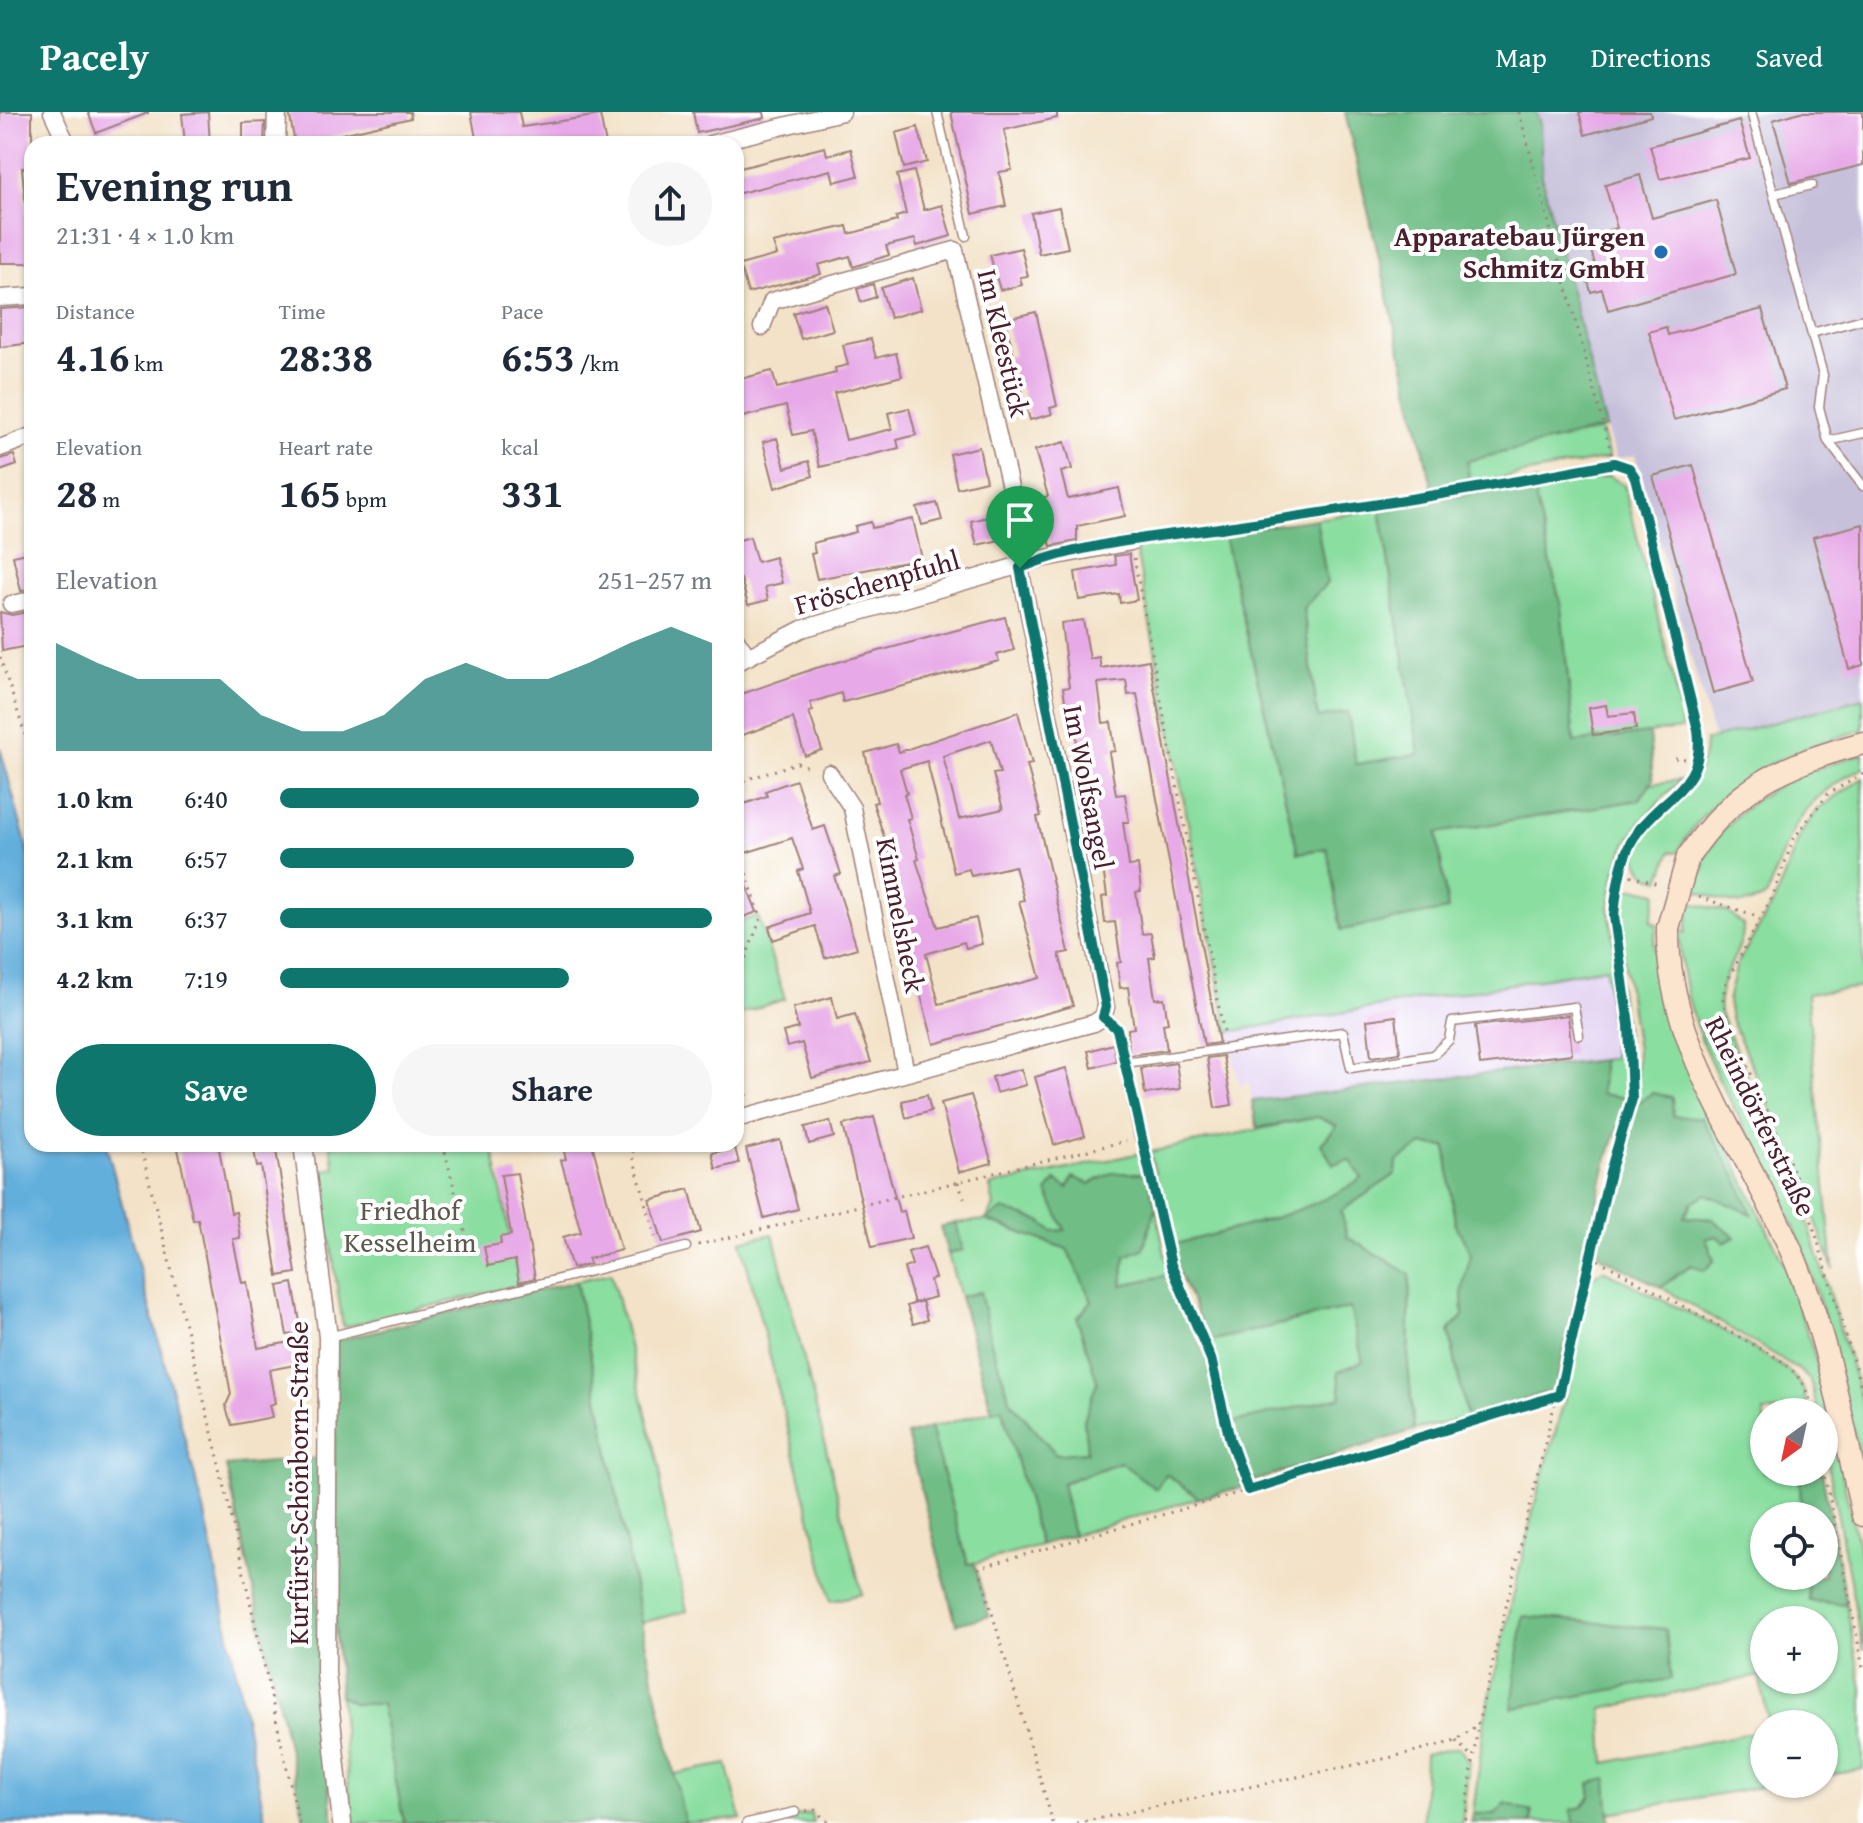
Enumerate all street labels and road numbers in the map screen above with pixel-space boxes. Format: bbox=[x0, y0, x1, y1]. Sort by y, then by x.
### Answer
street label: Im Kleestück bbox=[968, 265, 1042, 422]
street label: Fröschenpfuhl bbox=[790, 538, 964, 625]
street label: Im Wolfsangel bbox=[1053, 701, 1126, 873]
street label: Kimmelsheck bbox=[866, 834, 937, 997]
street label: Rheindörferstraße bbox=[1695, 1009, 1828, 1223]
street label: Kurfürst-Schönborn-Straße bbox=[277, 1321, 318, 1645]

